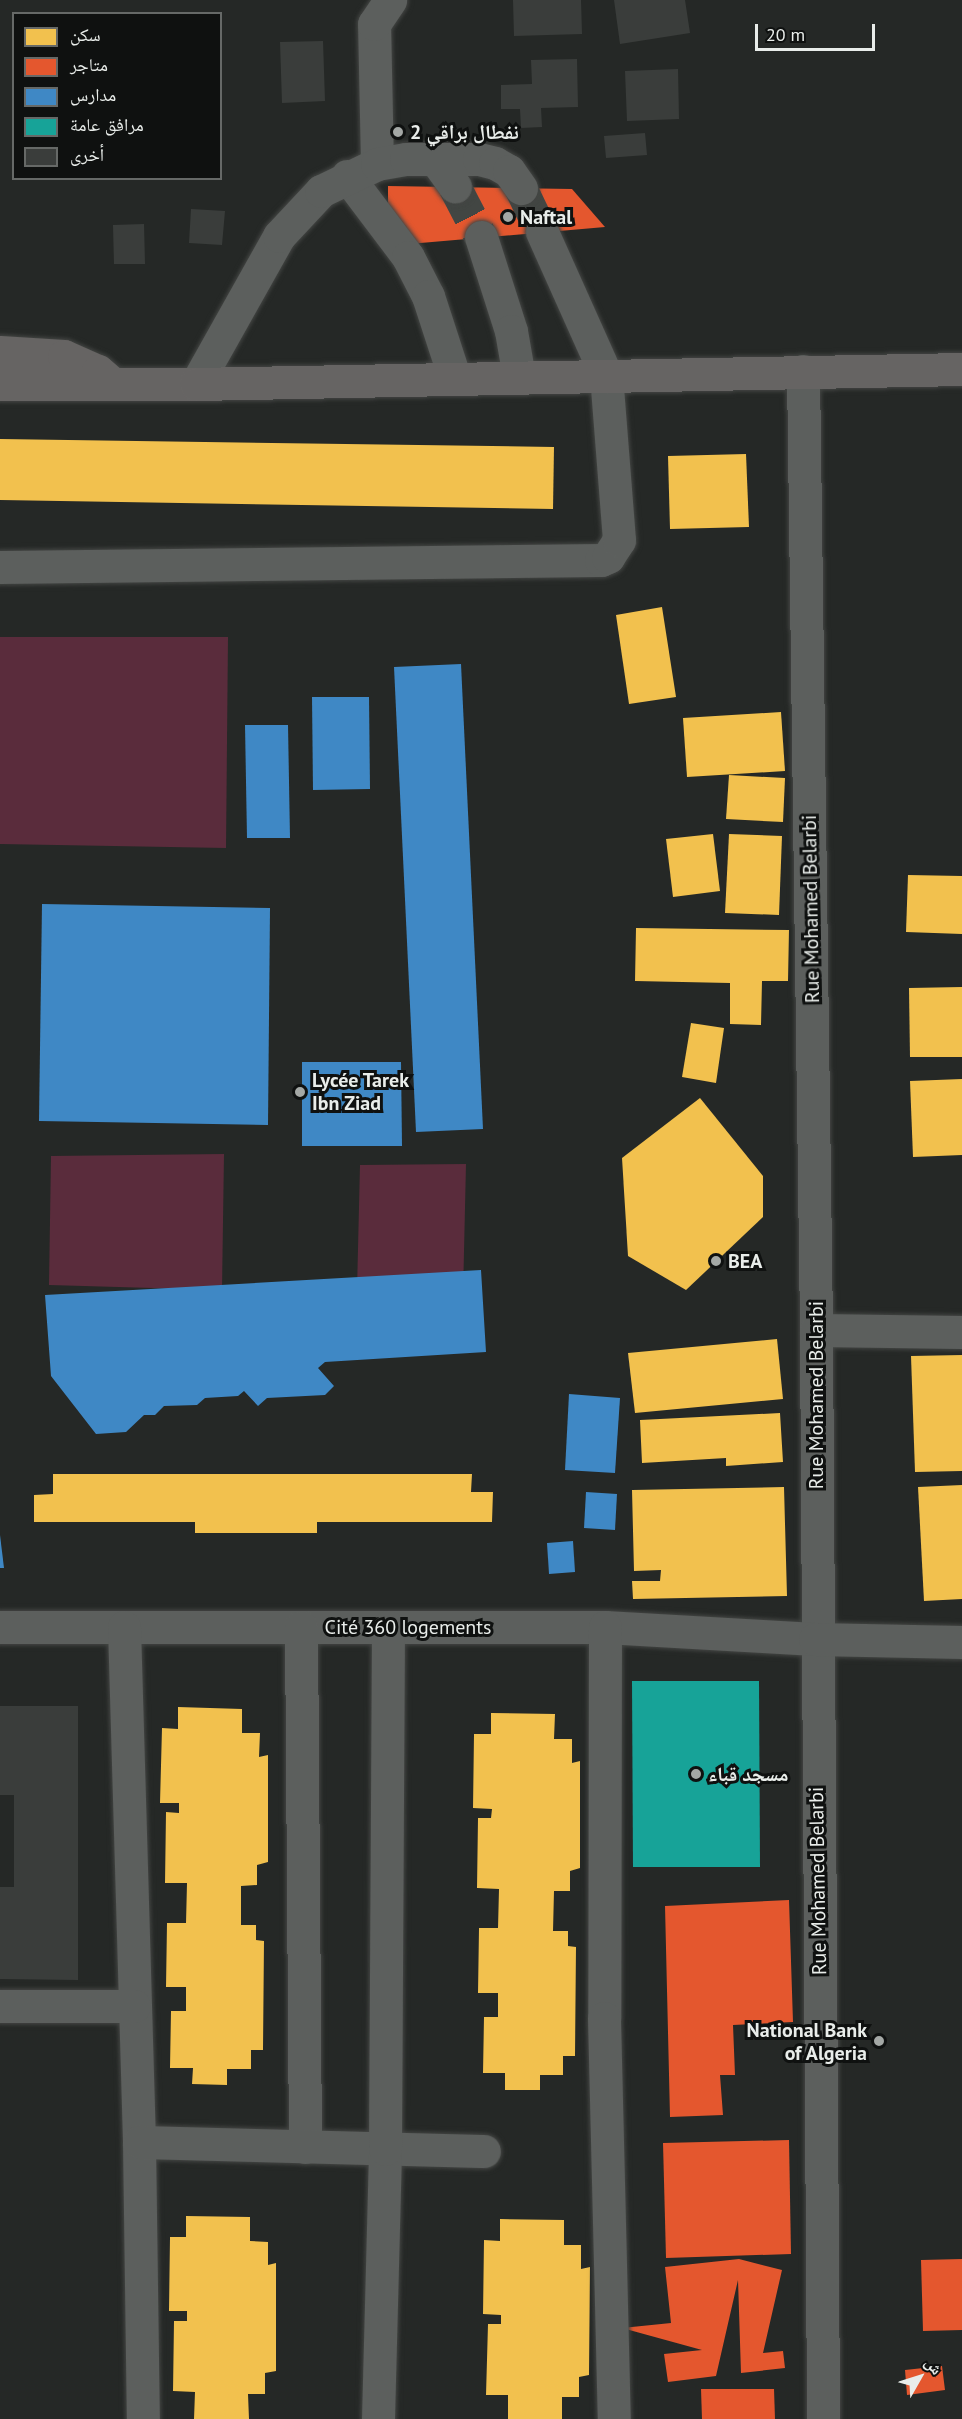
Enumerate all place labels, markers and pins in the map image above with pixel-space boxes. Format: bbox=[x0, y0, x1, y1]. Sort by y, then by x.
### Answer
place label: نفطال براقي 2 bbox=[410, 120, 519, 144]
marker: نفطال براقي 2 bbox=[391, 125, 405, 139]
place label: Naftal bbox=[520, 205, 572, 229]
marker: Naftal bbox=[501, 210, 515, 224]
place label: Lycée Tarek Ibn Ziad bbox=[312, 1068, 410, 1115]
marker: Lycée Tarek Ibn Ziad bbox=[293, 1085, 307, 1099]
place label: BEA bbox=[728, 1249, 762, 1273]
marker: BEA bbox=[709, 1254, 723, 1268]
place label: مسجد قباء bbox=[708, 1762, 788, 1786]
marker: مسجد قباء bbox=[689, 1767, 703, 1781]
place label: National Bank of Algeria bbox=[747, 2018, 867, 2065]
marker: National Bank of Algeria bbox=[872, 2034, 886, 2048]

